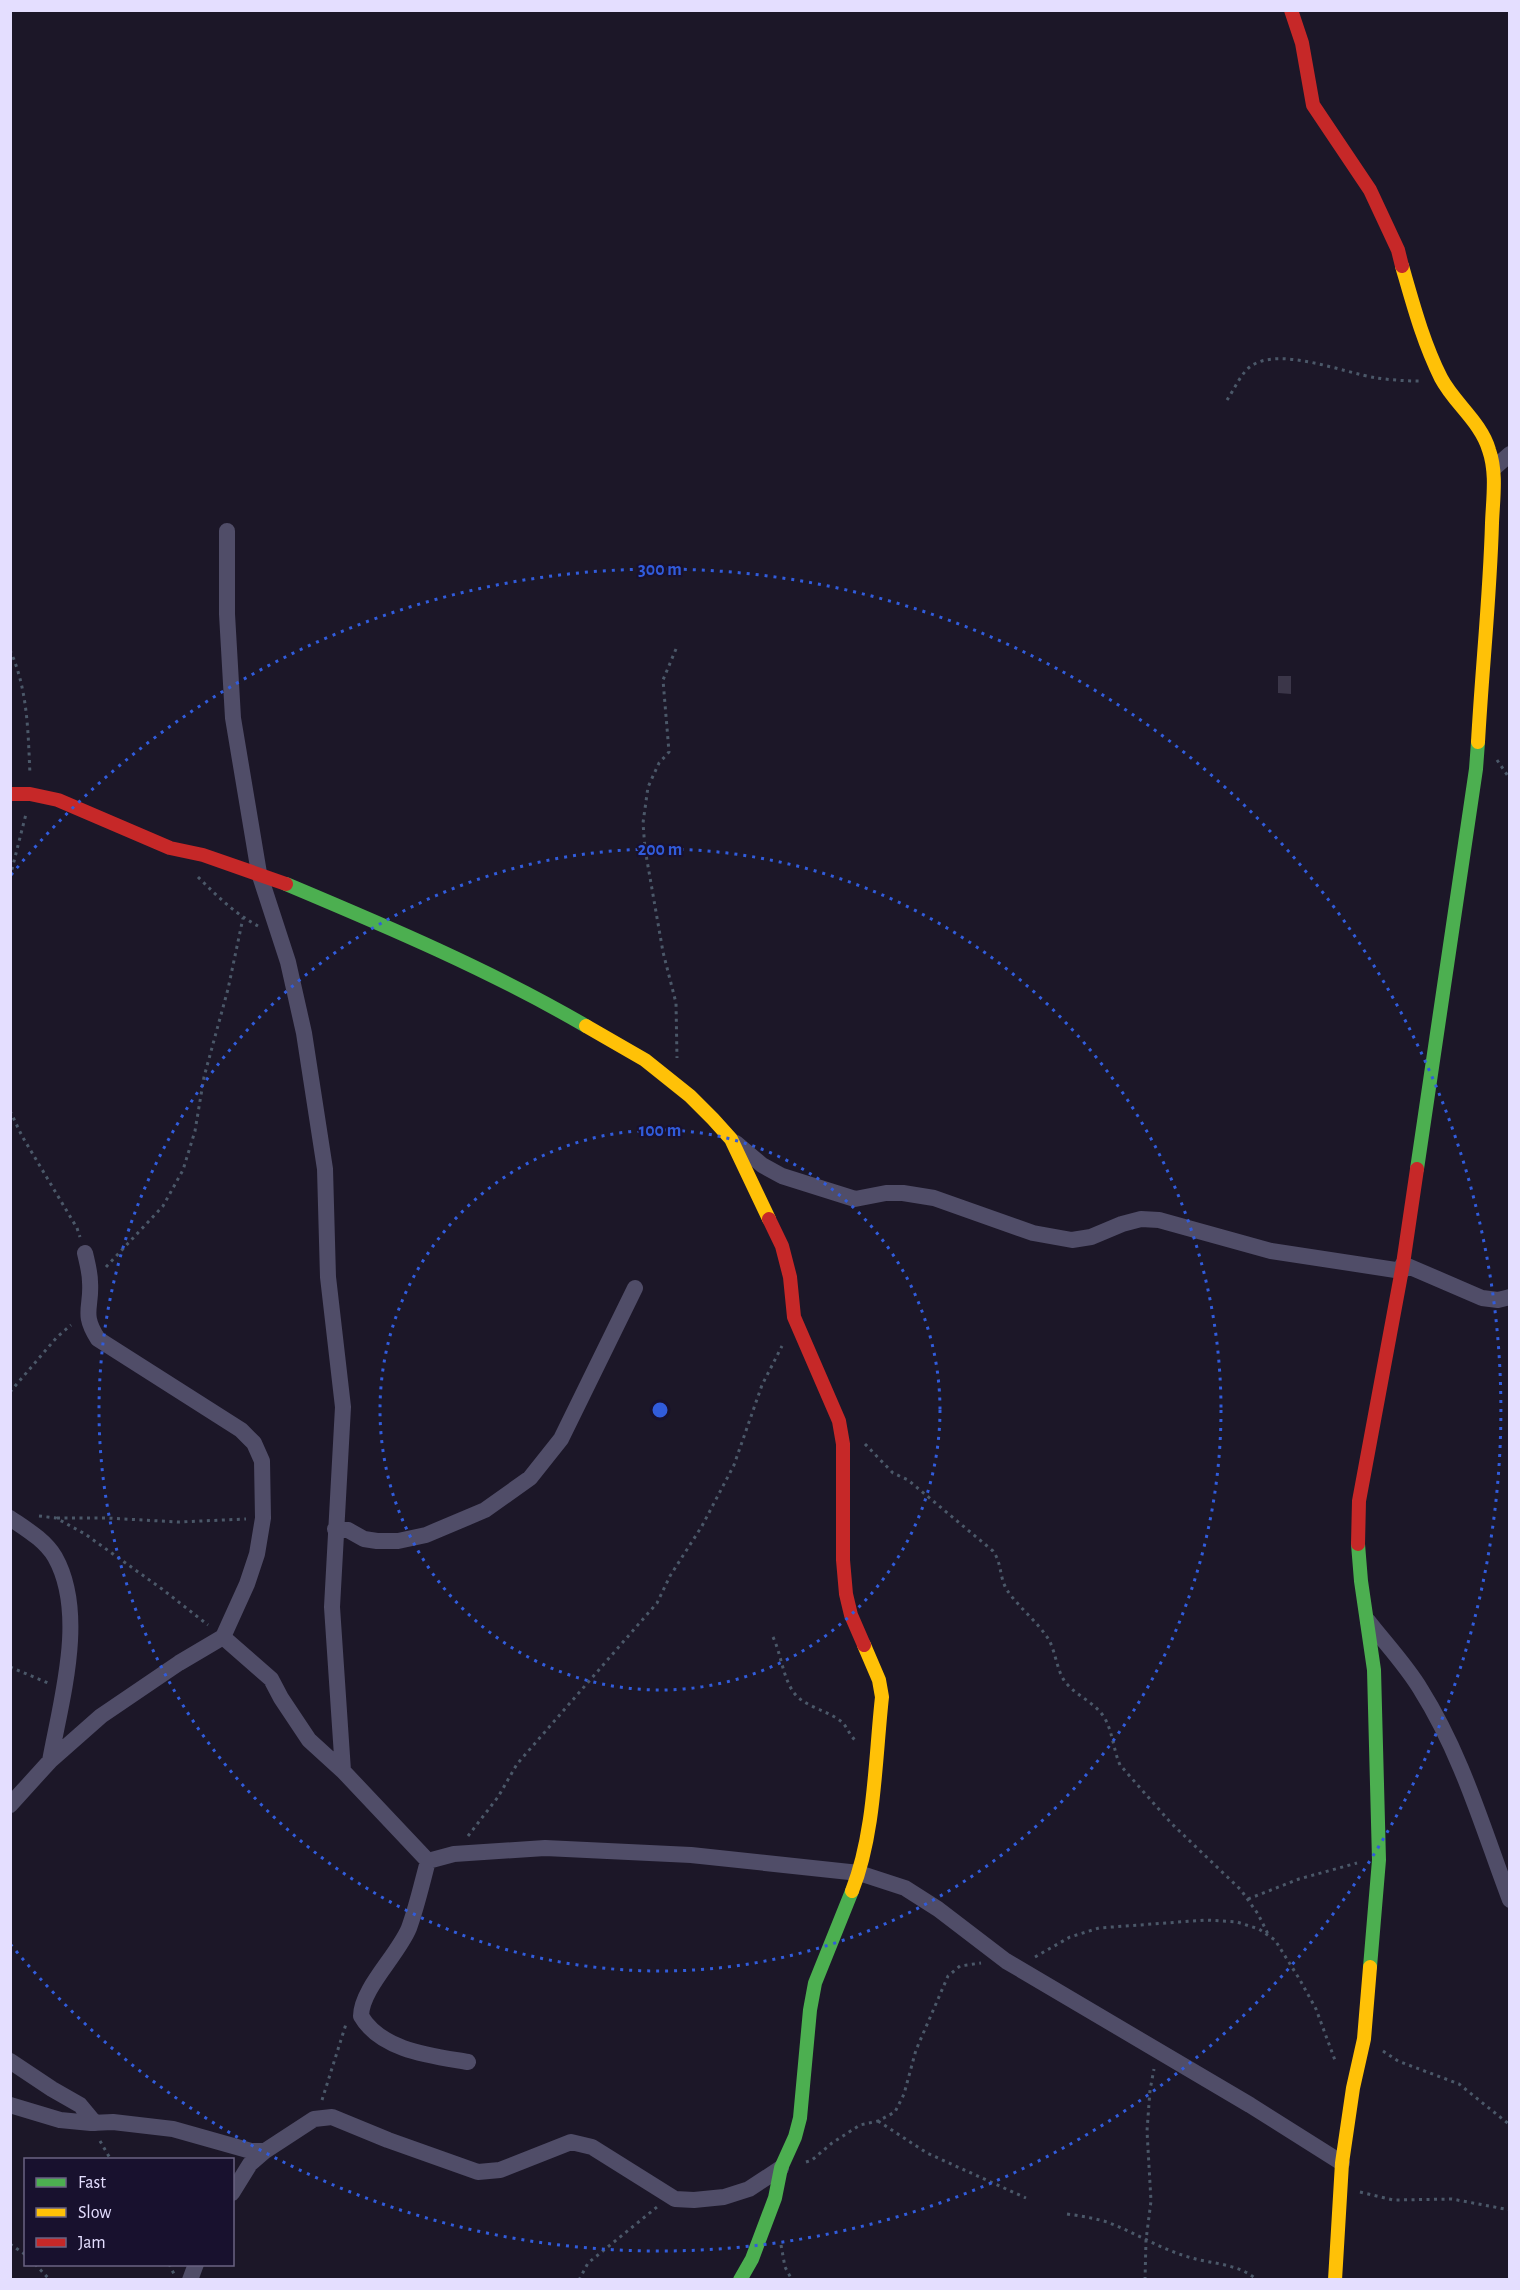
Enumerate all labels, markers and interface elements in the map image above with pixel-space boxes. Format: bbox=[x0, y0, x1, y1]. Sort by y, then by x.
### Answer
text: 300 m bbox=[638, 561, 682, 579]
text: 200 m bbox=[638, 841, 682, 859]
text: 100 m bbox=[639, 1122, 681, 1140]
centre of rings bbox=[650, 1400, 670, 1420]
legend bbox=[24, 2158, 234, 2266]
text: Fast bbox=[78, 2174, 106, 2192]
text: Slow bbox=[78, 2204, 111, 2222]
text: Jam bbox=[78, 2234, 106, 2252]

